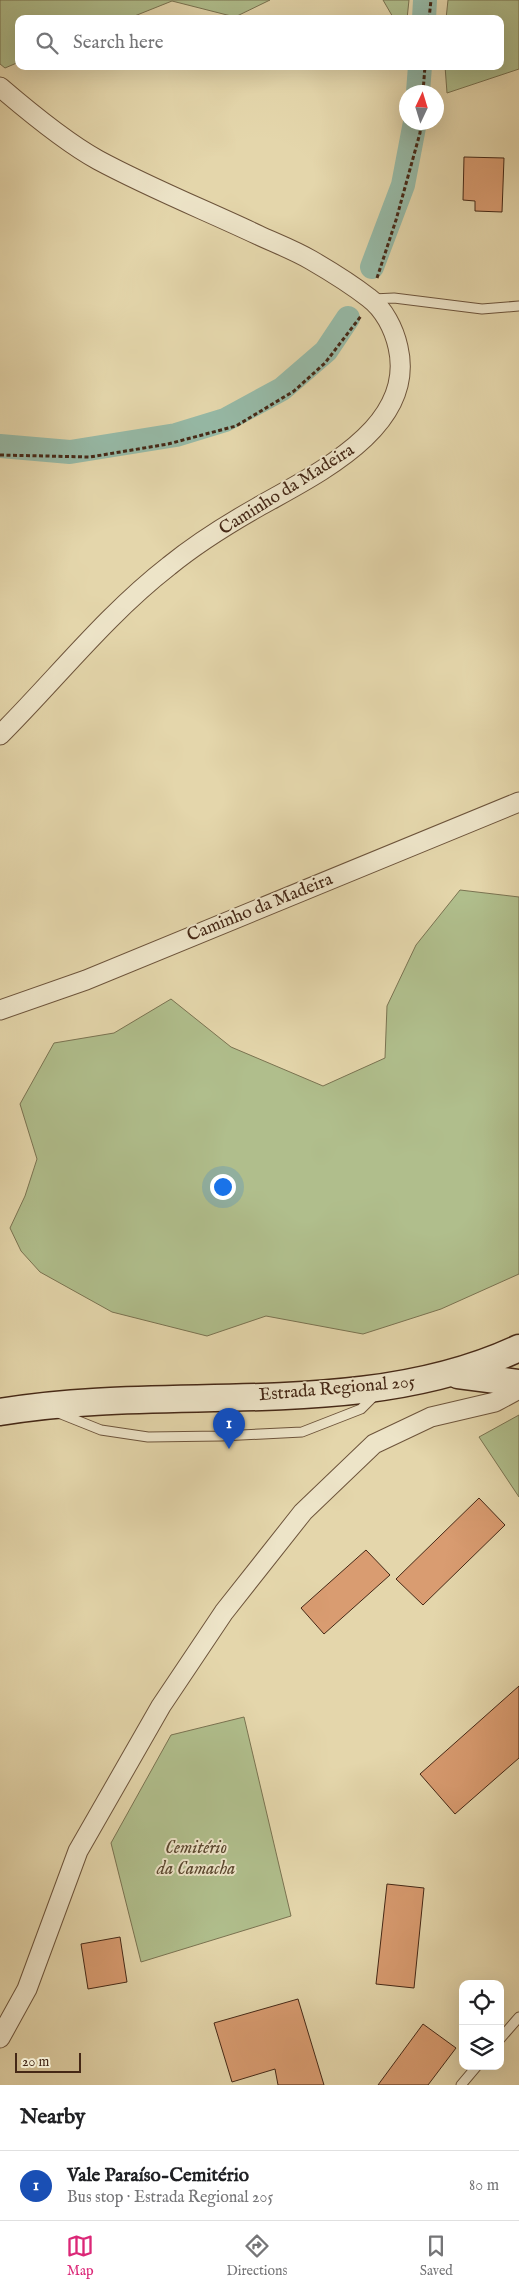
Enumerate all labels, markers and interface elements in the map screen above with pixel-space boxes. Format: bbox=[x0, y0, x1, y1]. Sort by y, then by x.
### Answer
search box bbox=[15, 15, 504, 70]
icon: search bbox=[33, 29, 61, 57]
text: Search here bbox=[73, 31, 164, 55]
north arrow bbox=[399, 85, 444, 130]
street label: Caminho da Madeira bbox=[215, 439, 359, 541]
street label: Caminho da Madeira bbox=[184, 868, 336, 948]
your location bbox=[210, 1174, 236, 1200]
street label: Estrada Regional 205 bbox=[258, 1371, 417, 1407]
pin: 1 bbox=[213, 1408, 245, 1449]
park label: Cemitério da Camacha bbox=[156, 1837, 235, 1881]
map controls bbox=[459, 1980, 504, 2070]
button: locate bbox=[459, 1980, 504, 2025]
button: layers bbox=[459, 2025, 504, 2070]
scale bar bbox=[15, 2050, 81, 2073]
text: 20 m bbox=[22, 2053, 49, 2071]
text: Nearby bbox=[20, 2104, 85, 2131]
text: Vale Paraíso-Cemitério bbox=[67, 2164, 249, 2188]
text: 1 bbox=[33, 2176, 39, 2196]
text: 80 m bbox=[469, 2176, 499, 2196]
text: Bus stop · Estrada Regional 205 bbox=[67, 2188, 273, 2208]
tab: Map bbox=[66, 2232, 94, 2280]
tab: Directions bbox=[226, 2232, 287, 2280]
tab: Saved bbox=[420, 2232, 453, 2280]

